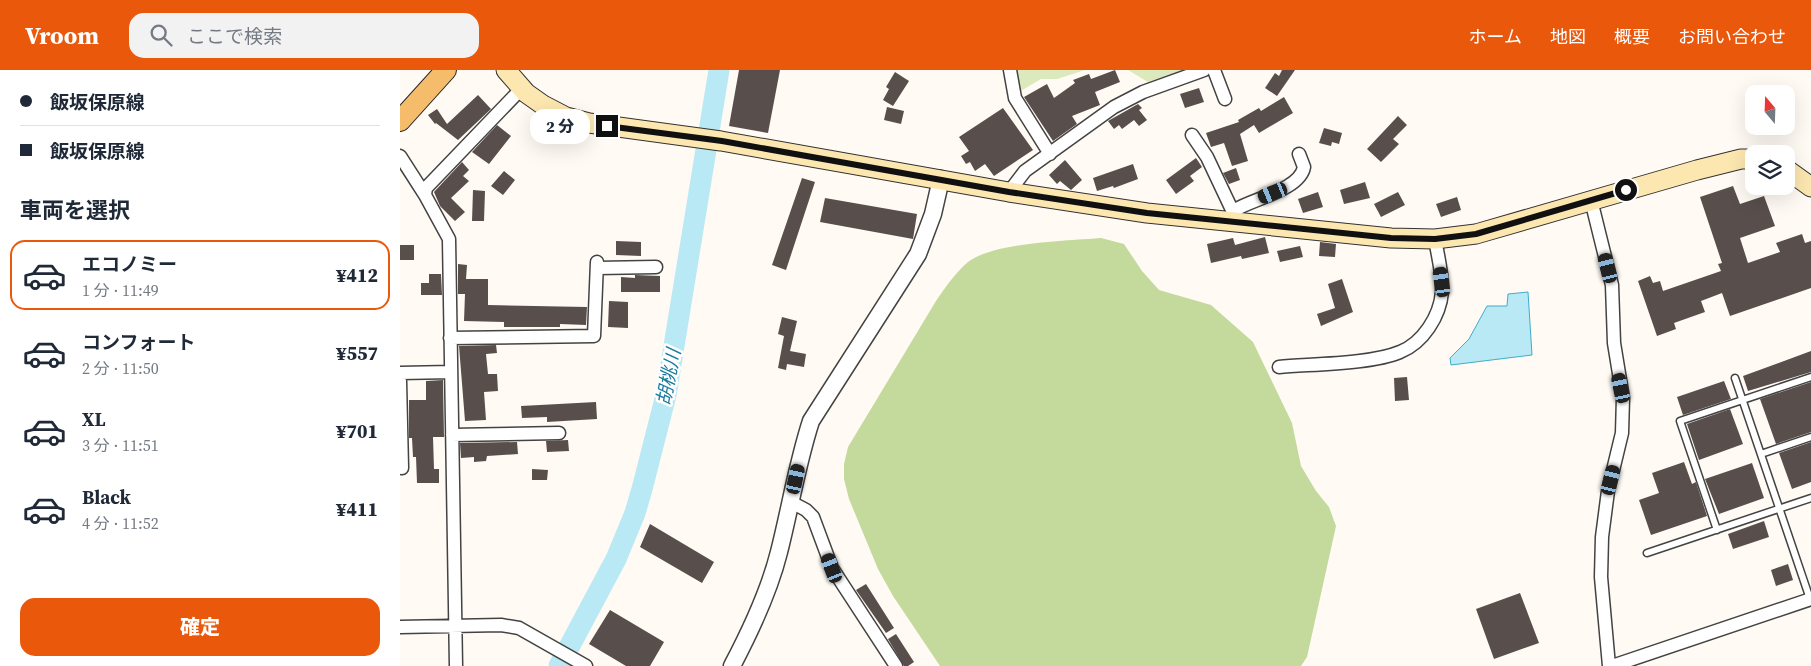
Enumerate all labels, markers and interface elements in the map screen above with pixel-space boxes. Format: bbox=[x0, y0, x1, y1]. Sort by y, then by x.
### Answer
search box bbox=[129, 13, 479, 58]
text: Vroom bbox=[25, 19, 99, 52]
icon: search bbox=[147, 21, 175, 49]
text: ここで検索 bbox=[187, 23, 282, 49]
text: ホーム bbox=[1469, 24, 1522, 49]
text: 地図 bbox=[1550, 24, 1586, 49]
text: 概要 bbox=[1614, 24, 1650, 49]
text: お問い合わせ bbox=[1678, 24, 1786, 49]
north arrow bbox=[1745, 85, 1795, 135]
map controls bbox=[1745, 85, 1795, 195]
text: 飯坂保原線 bbox=[50, 89, 145, 115]
callout: 2 分 bbox=[530, 108, 590, 144]
text: 2 分 bbox=[546, 115, 574, 137]
route end bbox=[596, 115, 618, 137]
text: 飯坂保原線 bbox=[50, 138, 145, 164]
button: layers bbox=[1745, 145, 1795, 195]
route start bbox=[1615, 179, 1637, 201]
car bbox=[1256, 180, 1289, 206]
text: 車両を選択 bbox=[20, 195, 130, 225]
text: エコノミー bbox=[82, 251, 177, 277]
car bbox=[1597, 252, 1618, 284]
icon: car bbox=[22, 253, 67, 298]
text: ¥412 bbox=[336, 262, 378, 288]
car bbox=[1432, 266, 1451, 298]
text: 1 分 · 11:49 bbox=[82, 279, 159, 301]
text: コンフォート bbox=[82, 329, 195, 355]
icon: car bbox=[22, 331, 67, 376]
text: ¥557 bbox=[336, 340, 378, 366]
water label: 胡桃川 bbox=[650, 345, 687, 407]
text: 2 分 · 11:50 bbox=[82, 357, 159, 379]
car bbox=[1610, 372, 1631, 404]
text: XL bbox=[82, 406, 105, 432]
icon: car bbox=[22, 409, 67, 454]
text: ¥701 bbox=[336, 418, 378, 444]
text: 3 分 · 11:51 bbox=[82, 434, 159, 456]
car bbox=[785, 463, 806, 495]
car bbox=[1600, 464, 1621, 496]
text: Black bbox=[82, 484, 131, 510]
icon: car bbox=[22, 487, 67, 532]
text: ¥411 bbox=[336, 496, 378, 522]
text: 4 分 · 11:52 bbox=[82, 512, 159, 534]
car bbox=[819, 551, 844, 585]
button: 確定 bbox=[20, 598, 380, 656]

